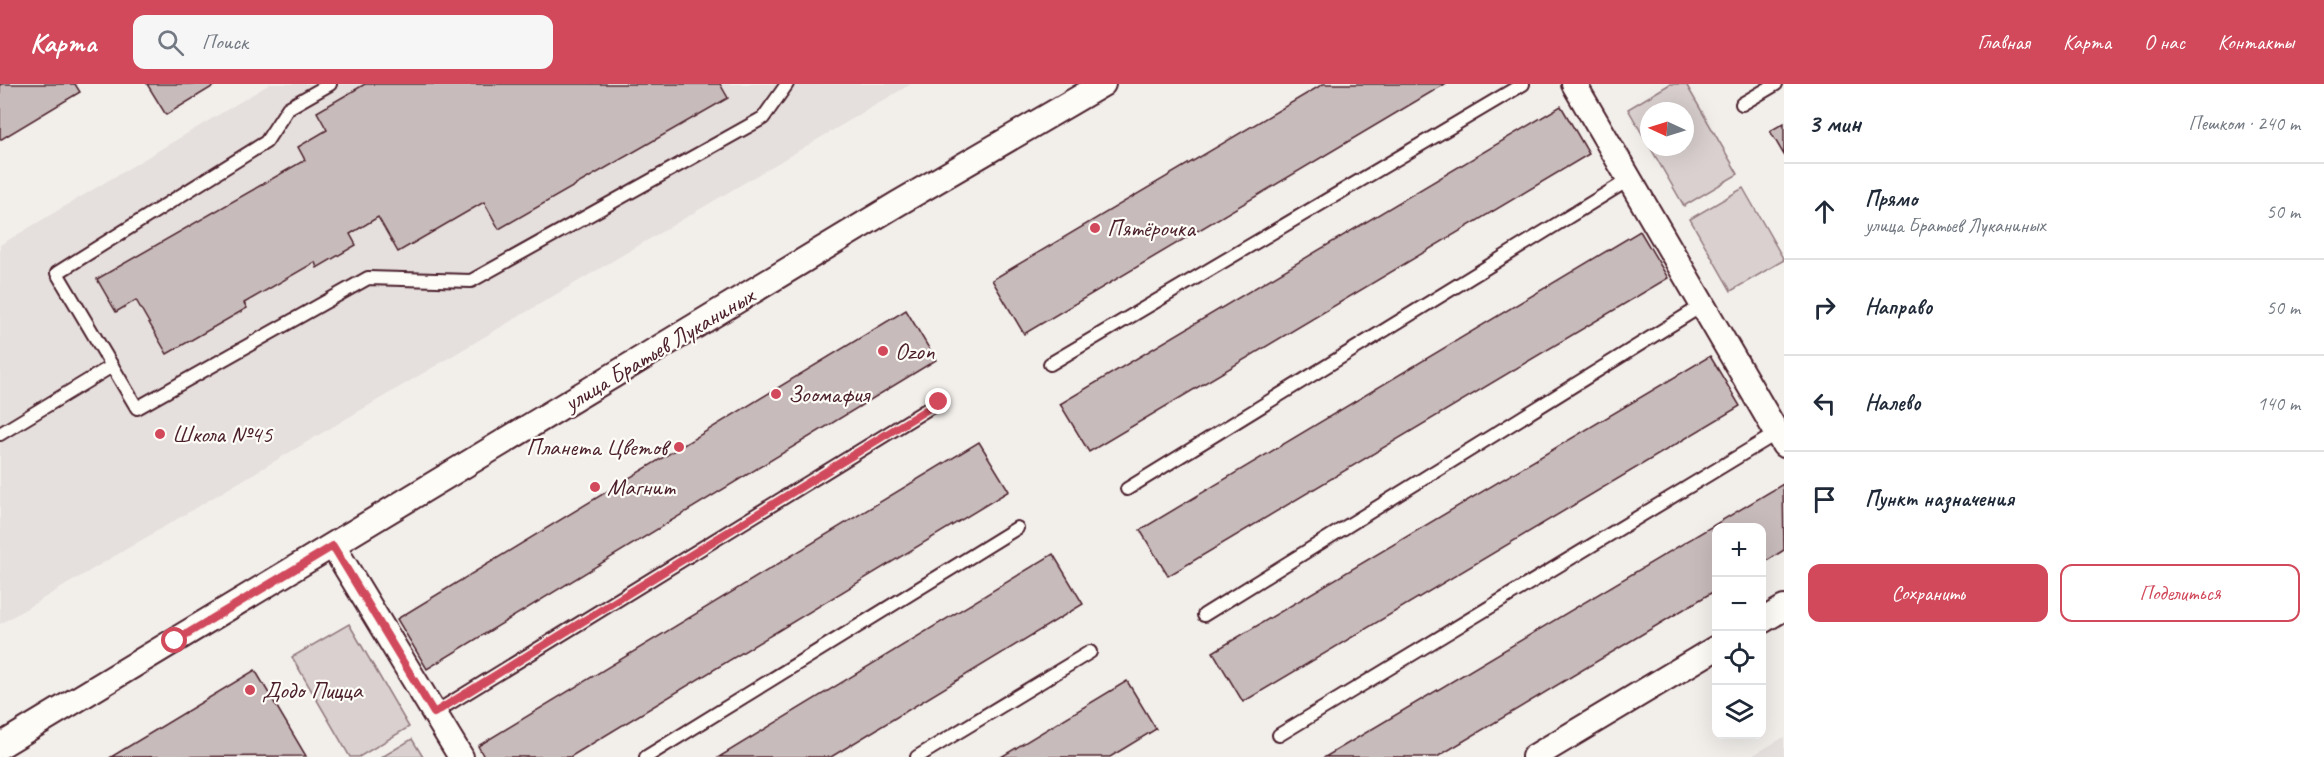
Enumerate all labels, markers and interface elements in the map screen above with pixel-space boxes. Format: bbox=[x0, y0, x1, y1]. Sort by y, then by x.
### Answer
search box bbox=[133, 15, 553, 69]
text: Карта bbox=[30, 25, 97, 60]
icon: search bbox=[154, 26, 187, 59]
text: Поиск bbox=[202, 28, 248, 56]
text: Главная bbox=[1977, 29, 2030, 55]
text: Карта bbox=[2063, 29, 2111, 55]
text: О нас bbox=[2144, 29, 2185, 55]
text: Контакты bbox=[2218, 29, 2294, 55]
north arrow bbox=[1640, 102, 1694, 156]
text: 3 мин bbox=[1808, 107, 1861, 140]
text: Пешком · 240 m bbox=[2188, 111, 2300, 136]
text: Прямо bbox=[1865, 185, 1917, 213]
icon: ahead bbox=[1808, 195, 1841, 228]
text: 50 m bbox=[2266, 199, 2300, 224]
place label: Пятёрочка bbox=[1107, 213, 1196, 243]
text: улица Братьев Луканиных bbox=[1865, 213, 2045, 238]
marker: Пятёрочка bbox=[1088, 221, 1102, 235]
street label: улица Братьев Луканиных bbox=[557, 279, 761, 419]
icon: right bbox=[1808, 291, 1841, 324]
text: Направо bbox=[1865, 293, 1932, 321]
text: 50 m bbox=[2266, 295, 2300, 320]
place label: Ozon bbox=[895, 336, 935, 366]
marker: Ozon bbox=[876, 344, 890, 358]
place label: Зоомафия bbox=[788, 379, 871, 409]
marker: Зоомафия bbox=[769, 387, 783, 401]
icon: left bbox=[1808, 387, 1841, 420]
route end bbox=[925, 388, 951, 414]
text: Налево bbox=[1865, 389, 1921, 417]
text: 140 m bbox=[2257, 391, 2300, 416]
place label: Школа №45 bbox=[172, 419, 273, 449]
marker: Школа №45 bbox=[153, 427, 167, 441]
place label: Планета Цветов bbox=[526, 432, 672, 462]
marker: Планета Цветов bbox=[672, 440, 686, 454]
place label: Магнит bbox=[607, 472, 676, 502]
marker: Магнит bbox=[588, 480, 602, 494]
icon: arrive bbox=[1808, 483, 1841, 516]
text: Пункт назначения bbox=[1865, 485, 2014, 513]
map controls bbox=[1712, 523, 1766, 739]
button: + bbox=[1712, 523, 1766, 577]
button: Сохранить bbox=[1808, 564, 2048, 622]
button: Поделиться bbox=[2060, 564, 2300, 622]
button: − bbox=[1712, 577, 1766, 631]
route start bbox=[161, 627, 187, 653]
button: locate bbox=[1712, 631, 1766, 685]
place label: Додо Пицца bbox=[262, 675, 364, 705]
marker: Додо Пицца bbox=[243, 683, 257, 697]
button: layers bbox=[1712, 685, 1766, 739]

